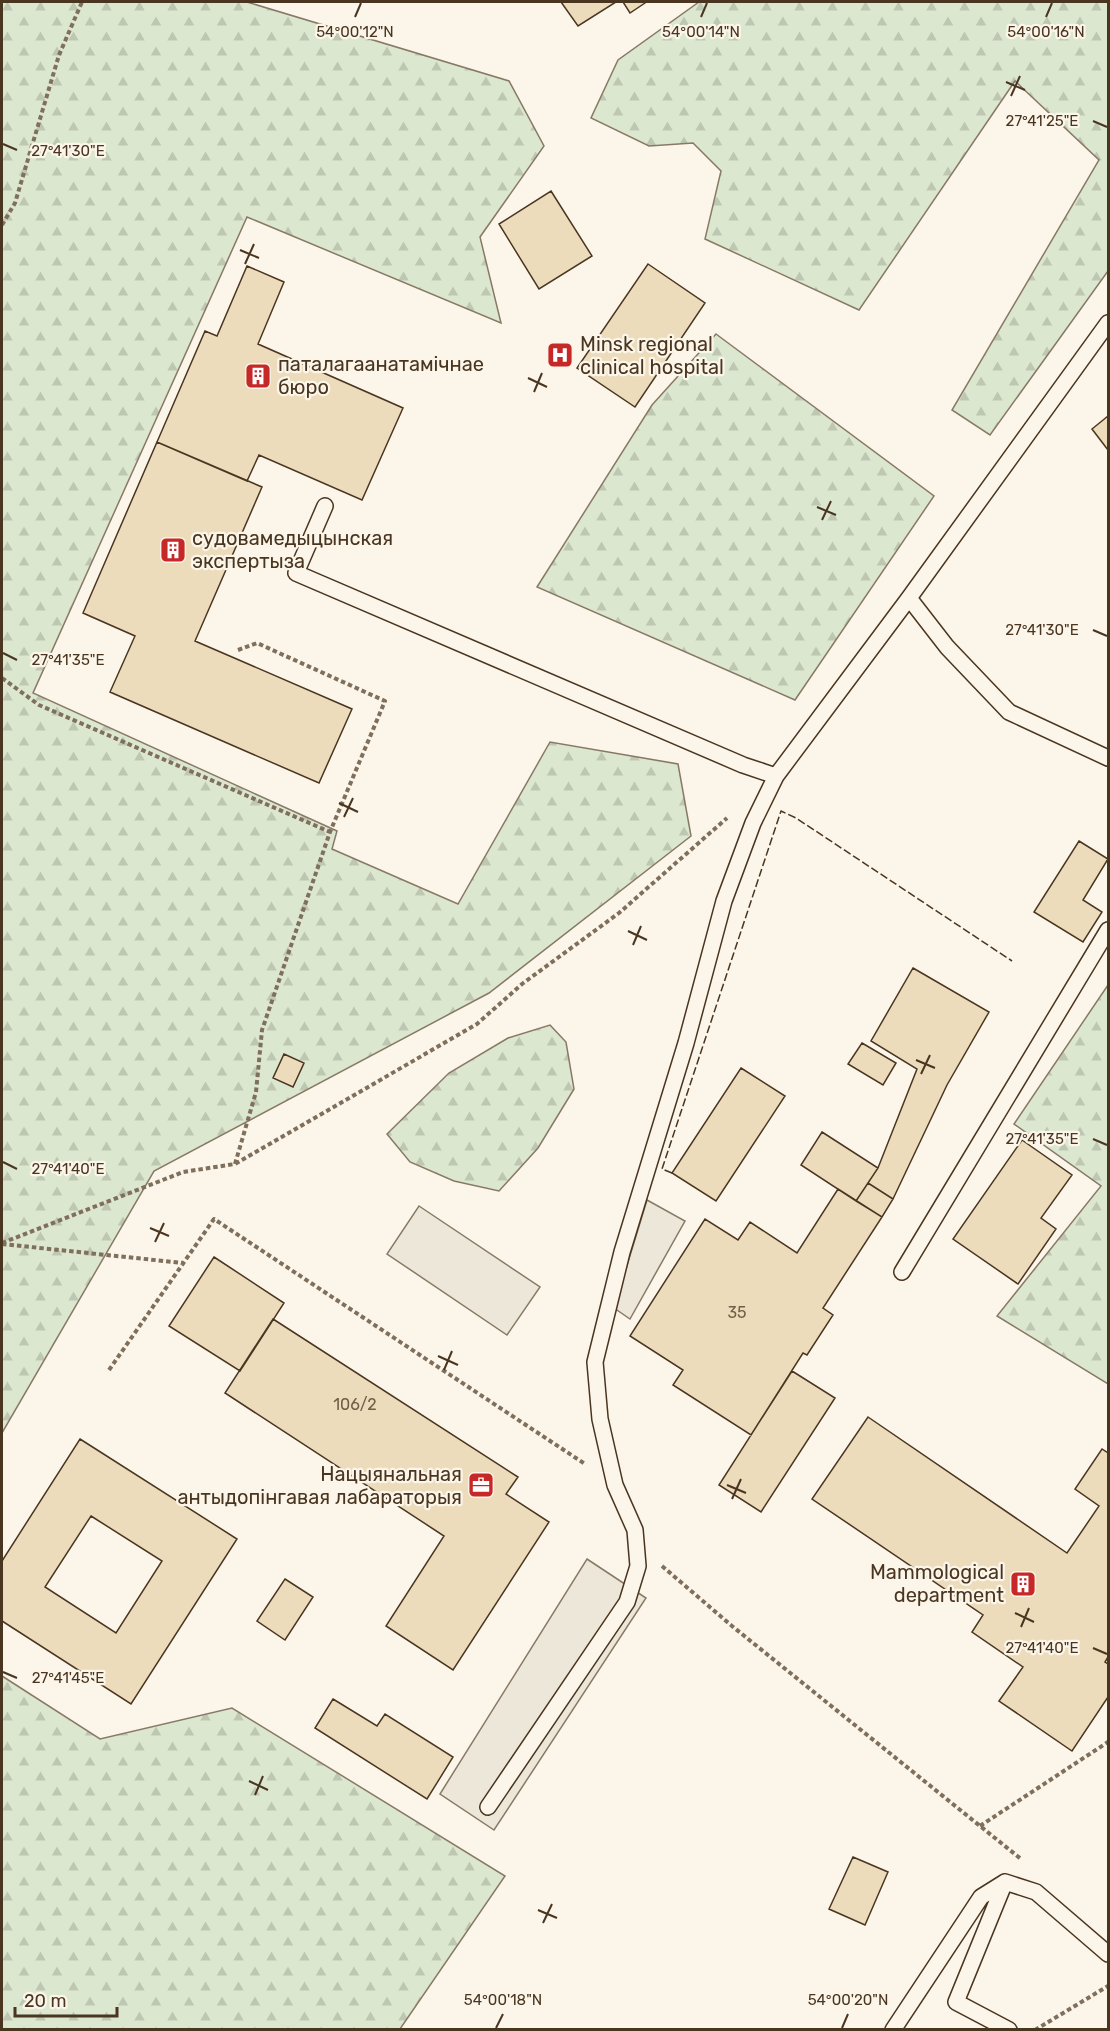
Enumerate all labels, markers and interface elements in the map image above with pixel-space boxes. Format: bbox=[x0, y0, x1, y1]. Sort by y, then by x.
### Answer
text: 54°00'12"N bbox=[316, 23, 394, 41]
text: 54°00'14"N bbox=[662, 23, 740, 41]
text: 54°00'16"N bbox=[1007, 23, 1085, 41]
text: 27°41'25"E bbox=[1006, 112, 1078, 130]
text: 27°41'30"E bbox=[31, 142, 105, 160]
place label: Minsk regional clinical hospital bbox=[580, 332, 724, 379]
hospital icon: Minsk regional clinical hospital bbox=[545, 340, 575, 370]
place label: паталагаанатамічнае бюро bbox=[278, 352, 484, 399]
building icon: паталагаанатамічнае бюро bbox=[243, 361, 273, 391]
place label: судовамедыцынская экспертыза bbox=[192, 526, 393, 573]
building icon: судовамедыцынская экспертыза bbox=[158, 535, 188, 565]
text: 27°41'30"E bbox=[1005, 621, 1079, 639]
text: 27°41'35"E bbox=[31, 651, 105, 669]
text: 27°41'35"E bbox=[1005, 1130, 1079, 1148]
text: 27°41'40"E bbox=[31, 1160, 105, 1178]
house number: 35 bbox=[727, 1303, 747, 1322]
house number: 106/2 bbox=[333, 1395, 377, 1414]
place label: Нацыянальная антыдопінгавая лабараторыя bbox=[177, 1462, 462, 1509]
office icon: Нацыянальная антыдопінгавая лабараторыя bbox=[466, 1470, 496, 1500]
place label: Mammological department bbox=[870, 1560, 1004, 1607]
building icon: Mammological department bbox=[1008, 1569, 1038, 1599]
text: 27°41'40"E bbox=[1005, 1639, 1079, 1657]
text: 27°41'45"E bbox=[32, 1669, 104, 1687]
scale bar bbox=[15, 1980, 117, 2018]
text: 20 m bbox=[24, 1990, 66, 2012]
text: 54°00'18"N bbox=[464, 1991, 542, 2009]
text: 54°00'20"N bbox=[808, 1991, 888, 2009]

